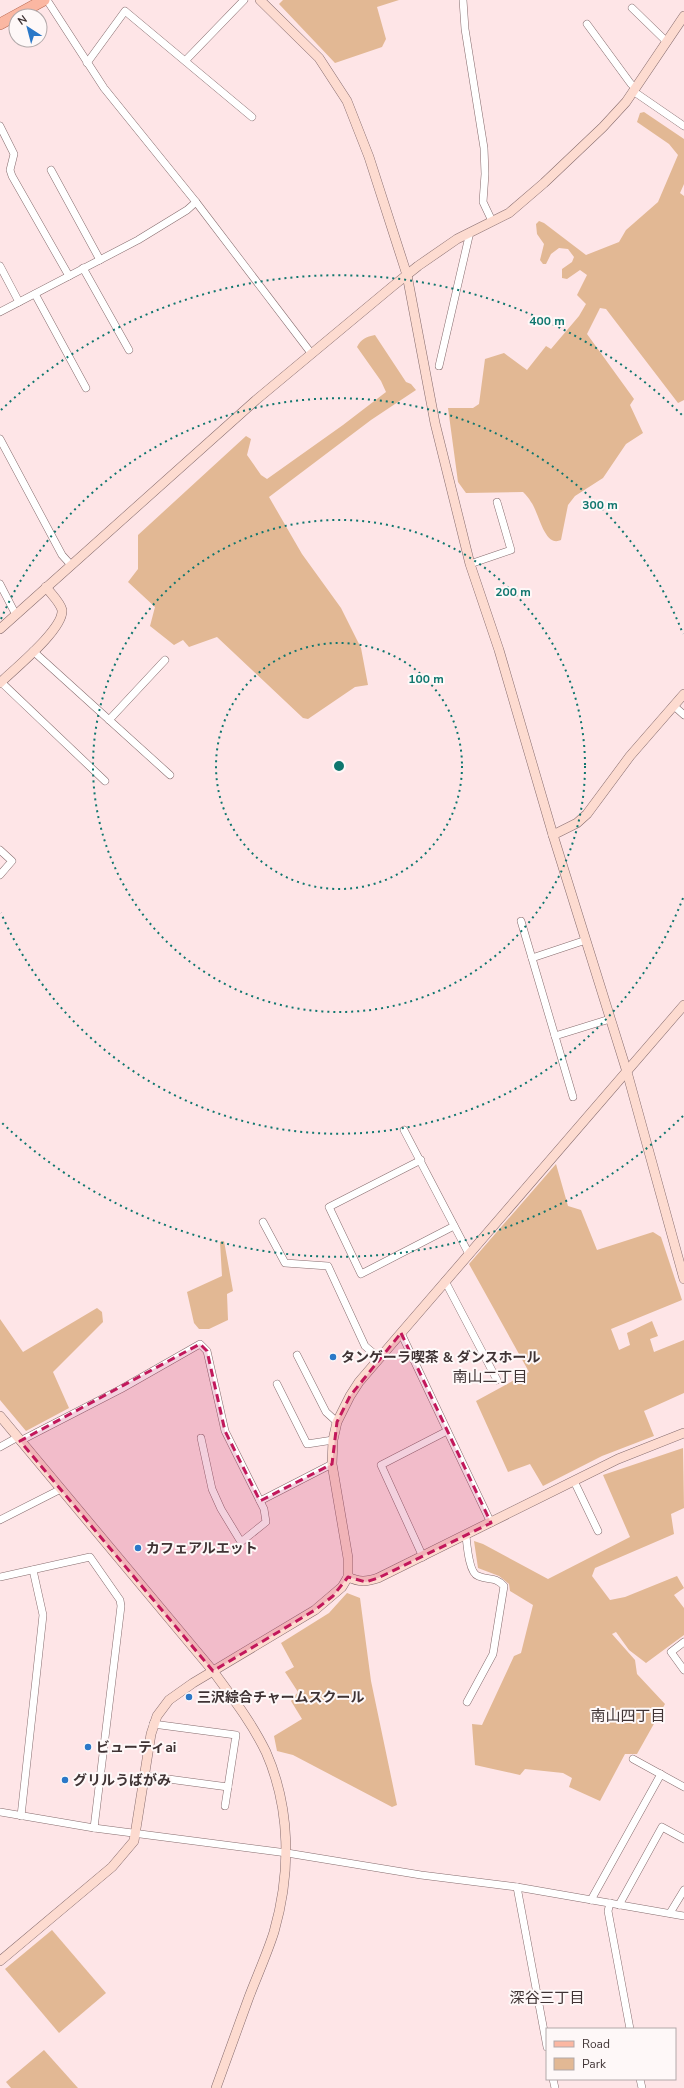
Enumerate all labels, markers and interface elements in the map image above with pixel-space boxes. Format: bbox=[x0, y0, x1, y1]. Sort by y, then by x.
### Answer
north arrow bbox=[8, 8, 48, 48]
text: N bbox=[15, 12, 30, 29]
text: 400 m bbox=[529, 313, 565, 329]
text: 300 m bbox=[582, 497, 618, 513]
text: 200 m bbox=[495, 584, 531, 600]
text: 100 m bbox=[408, 671, 444, 687]
centre of rings bbox=[332, 759, 346, 773]
place label: タンゲーラ喫茶 & ダンスホール bbox=[341, 1348, 540, 1367]
marker: タンゲーラ喫茶 & ダンスホール bbox=[328, 1352, 338, 1362]
district label: 南山二丁目 bbox=[452, 1367, 528, 1387]
place label: カフェアルエット bbox=[146, 1539, 258, 1558]
marker: カフェアルエット bbox=[133, 1543, 143, 1553]
place label: 三沢綜合チャームスクール bbox=[197, 1688, 364, 1707]
marker: 三沢綜合チャームスクール bbox=[184, 1692, 194, 1702]
district label: 南山四丁目 bbox=[590, 1706, 666, 1726]
place label: ビューティai bbox=[96, 1738, 176, 1757]
marker: ビューティai bbox=[83, 1742, 93, 1752]
place label: グリルうばがみ bbox=[73, 1771, 171, 1790]
marker: グリルうばがみ bbox=[60, 1775, 70, 1785]
district label: 深谷三丁目 bbox=[509, 1988, 585, 2008]
legend bbox=[546, 2028, 676, 2080]
text: Road bbox=[582, 2036, 610, 2052]
text: Park bbox=[582, 2056, 607, 2072]

